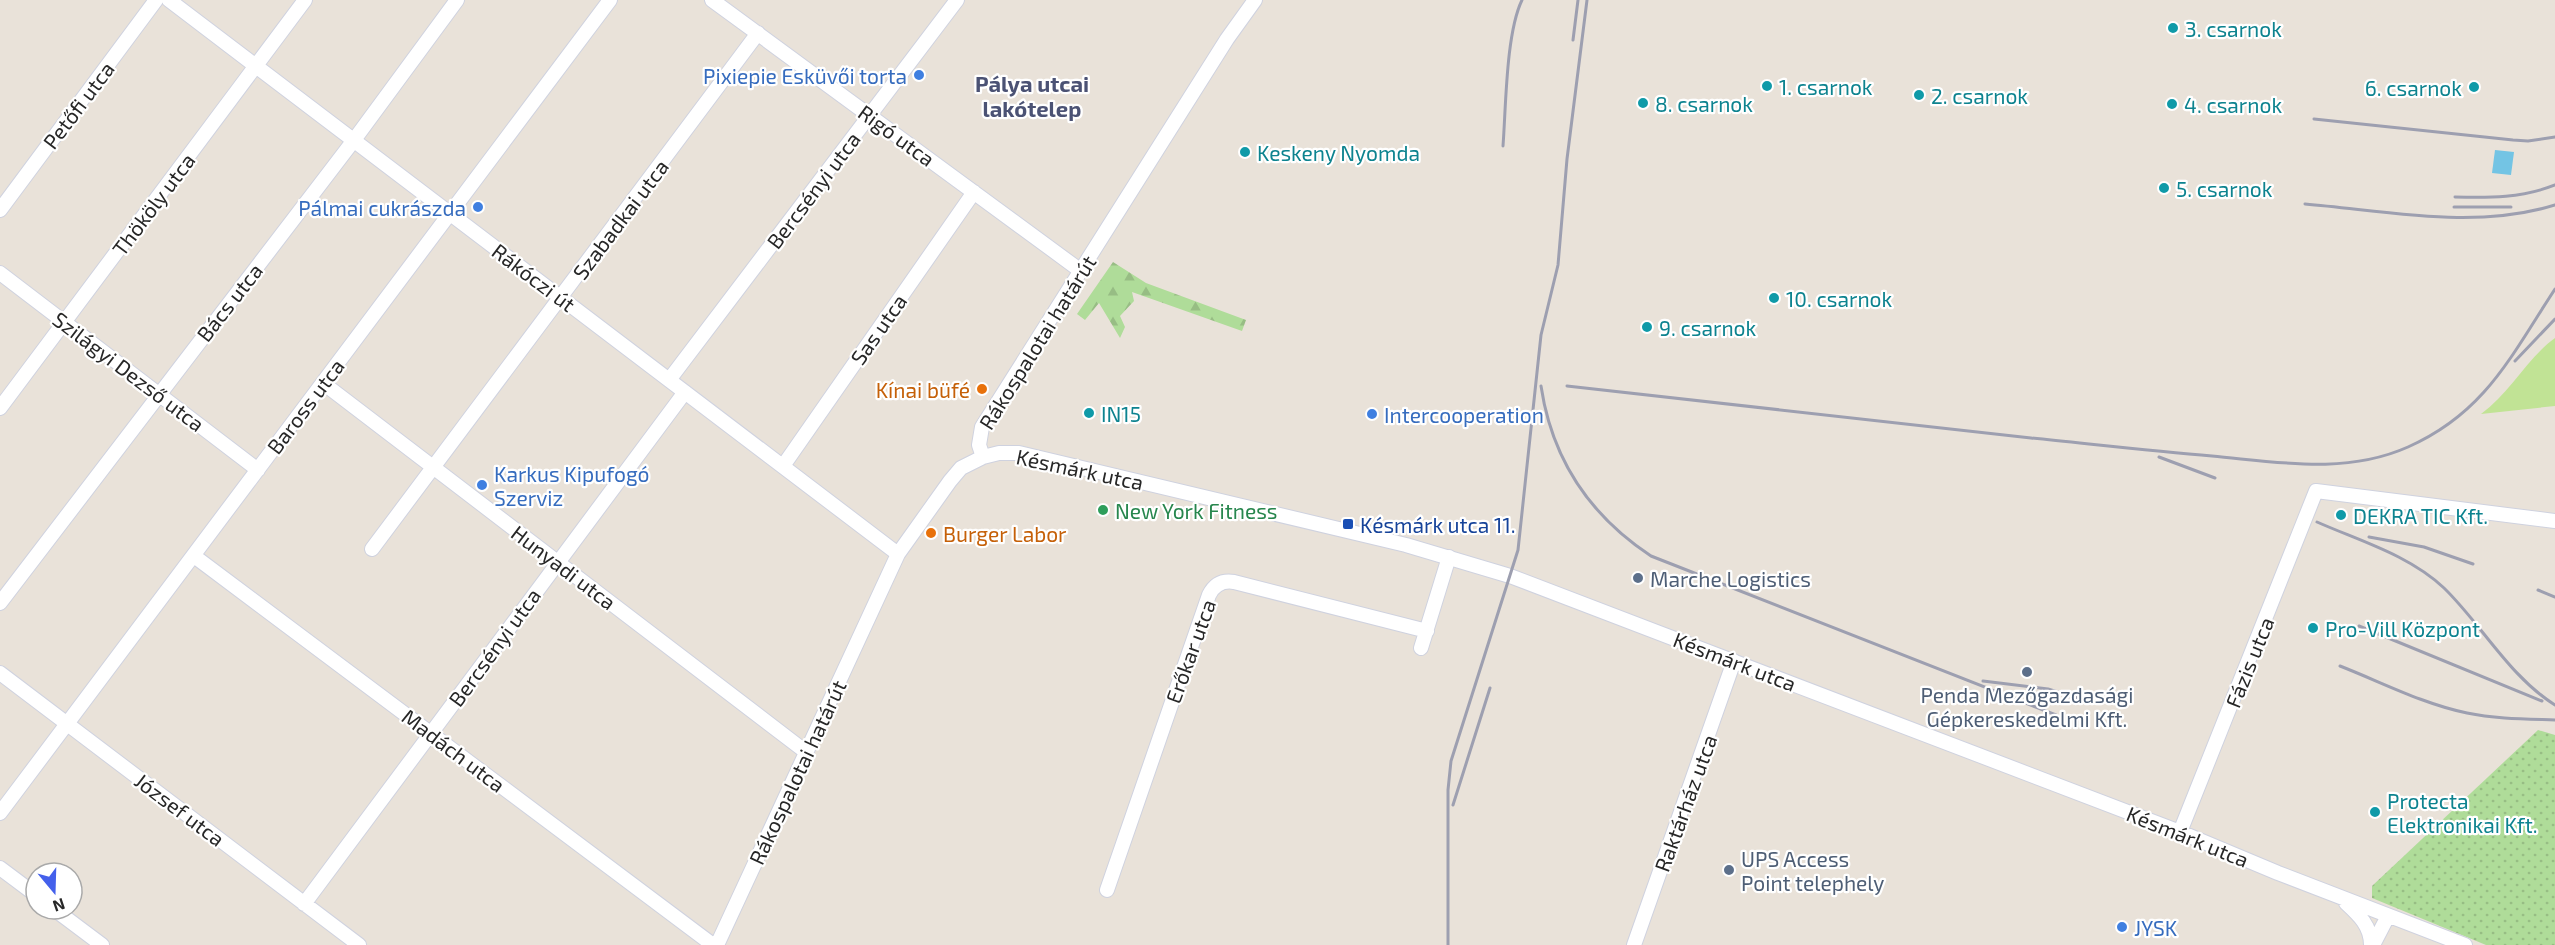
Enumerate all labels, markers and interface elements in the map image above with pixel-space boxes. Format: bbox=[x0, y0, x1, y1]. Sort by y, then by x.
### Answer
place label: 3. csarnok bbox=[2185, 16, 2282, 41]
marker: 3. csarnok bbox=[2166, 21, 2180, 35]
street label: Petőfi utca bbox=[37, 56, 119, 154]
place label: Pixiepie Esküvői torta bbox=[703, 63, 907, 88]
marker: Pixiepie Esküvői torta bbox=[912, 68, 926, 82]
district label: Pálya utcai lakótelep bbox=[975, 70, 1089, 121]
place label: 1. csarnok bbox=[1779, 74, 1873, 99]
place label: 6. csarnok bbox=[2365, 75, 2462, 100]
marker: 1. csarnok bbox=[1760, 79, 1774, 93]
marker: 6. csarnok bbox=[2467, 80, 2481, 94]
place label: 2. csarnok bbox=[1931, 83, 2028, 108]
marker: 2. csarnok bbox=[1912, 88, 1926, 102]
place label: 8. csarnok bbox=[1655, 91, 1753, 116]
place label: 4. csarnok bbox=[2184, 92, 2282, 117]
marker: 8. csarnok bbox=[1636, 96, 1650, 110]
marker: 4. csarnok bbox=[2165, 97, 2179, 111]
street label: Rigó utca bbox=[854, 99, 940, 171]
street label: Bercsényi utca bbox=[761, 127, 865, 253]
place label: Keskeny Nyomda bbox=[1257, 140, 1420, 165]
marker: Keskeny Nyomda bbox=[1238, 145, 1252, 159]
street label: Thököly utca bbox=[106, 148, 200, 260]
street label: Szabadkai utca bbox=[567, 154, 673, 284]
place label: 5. csarnok bbox=[2176, 176, 2273, 201]
marker: 5. csarnok bbox=[2157, 181, 2171, 195]
place label: Pálmai cukrászda bbox=[298, 195, 466, 220]
marker: Pálmai cukrászda bbox=[471, 200, 485, 214]
street label: Rákóczi út bbox=[487, 238, 581, 316]
street label: Rákospalotai határút bbox=[973, 250, 1101, 434]
street label: Bács utca bbox=[191, 258, 267, 346]
place label: 10. csarnok bbox=[1786, 286, 1893, 311]
street label: Sas utca bbox=[845, 289, 911, 369]
marker: 10. csarnok bbox=[1767, 291, 1781, 305]
street label: Szilágyi Dezső utca bbox=[48, 306, 210, 436]
place label: 9. csarnok bbox=[1659, 315, 1757, 340]
marker: 9. csarnok bbox=[1640, 320, 1654, 334]
street label: Baross utca bbox=[261, 354, 349, 458]
place label: Kínai büfé bbox=[876, 377, 970, 402]
marker: Kínai büfé bbox=[975, 382, 989, 396]
place label: IN15 bbox=[1101, 401, 1141, 426]
place label: Intercooperation bbox=[1384, 402, 1544, 427]
marker: IN15 bbox=[1082, 406, 1096, 420]
marker: Intercooperation bbox=[1365, 407, 1379, 421]
street label: Késmárk utca bbox=[1014, 443, 1146, 495]
place label: Karkus Kipufogó Szerviz bbox=[494, 461, 649, 510]
marker: Karkus Kipufogó Szerviz bbox=[475, 478, 489, 492]
place label: New York Fitness bbox=[1115, 498, 1278, 523]
marker: New York Fitness bbox=[1096, 503, 1110, 517]
place label: DEKRA TIC Kft. bbox=[2353, 503, 2488, 528]
marker: DEKRA TIC Kft. bbox=[2334, 508, 2348, 522]
place label: Késmárk utca 11. bbox=[1360, 512, 1516, 537]
marker: Késmárk utca 11. bbox=[1341, 517, 1355, 531]
street label: Hunyadi utca bbox=[507, 520, 621, 614]
place label: Burger Labor bbox=[943, 521, 1067, 546]
marker: Burger Labor bbox=[924, 526, 938, 540]
place label: Marche Logistics bbox=[1650, 566, 1811, 591]
marker: Marche Logistics bbox=[1631, 571, 1645, 585]
street label: Bercsényi utca bbox=[443, 583, 545, 711]
street label: Erőkar utca bbox=[1160, 596, 1220, 706]
street label: Fázis utca bbox=[2220, 613, 2278, 711]
place label: Pro-Vill Központ bbox=[2325, 616, 2480, 641]
marker: Pro-Vill Központ bbox=[2306, 621, 2320, 635]
street label: Késmárk utca bbox=[1670, 626, 1800, 696]
marker: Penda Mezőgazdasági Gépkereskedelmi Kft. bbox=[2020, 665, 2034, 679]
street label: Rákospalotai határút bbox=[743, 676, 851, 868]
place label: Penda Mezőgazdasági Gépkereskedelmi Kft. bbox=[1921, 682, 2133, 731]
street label: Madách utca bbox=[398, 703, 510, 797]
street label: Raktárház utca bbox=[1649, 731, 1721, 875]
street label: József utca bbox=[130, 767, 230, 851]
place label: Protecta Elektronikai Kft. bbox=[2387, 788, 2538, 837]
street label: Késmárk utca bbox=[2123, 800, 2253, 872]
marker: Protecta Elektronikai Kft. bbox=[2368, 805, 2382, 819]
place label: UPS Access Point telephely bbox=[1741, 846, 1884, 895]
north arrow bbox=[24, 861, 84, 921]
marker: UPS Access Point telephely bbox=[1722, 863, 1736, 877]
text: N bbox=[50, 895, 68, 917]
place label: JYSK bbox=[2134, 915, 2178, 940]
marker: JYSK bbox=[2115, 920, 2129, 934]

